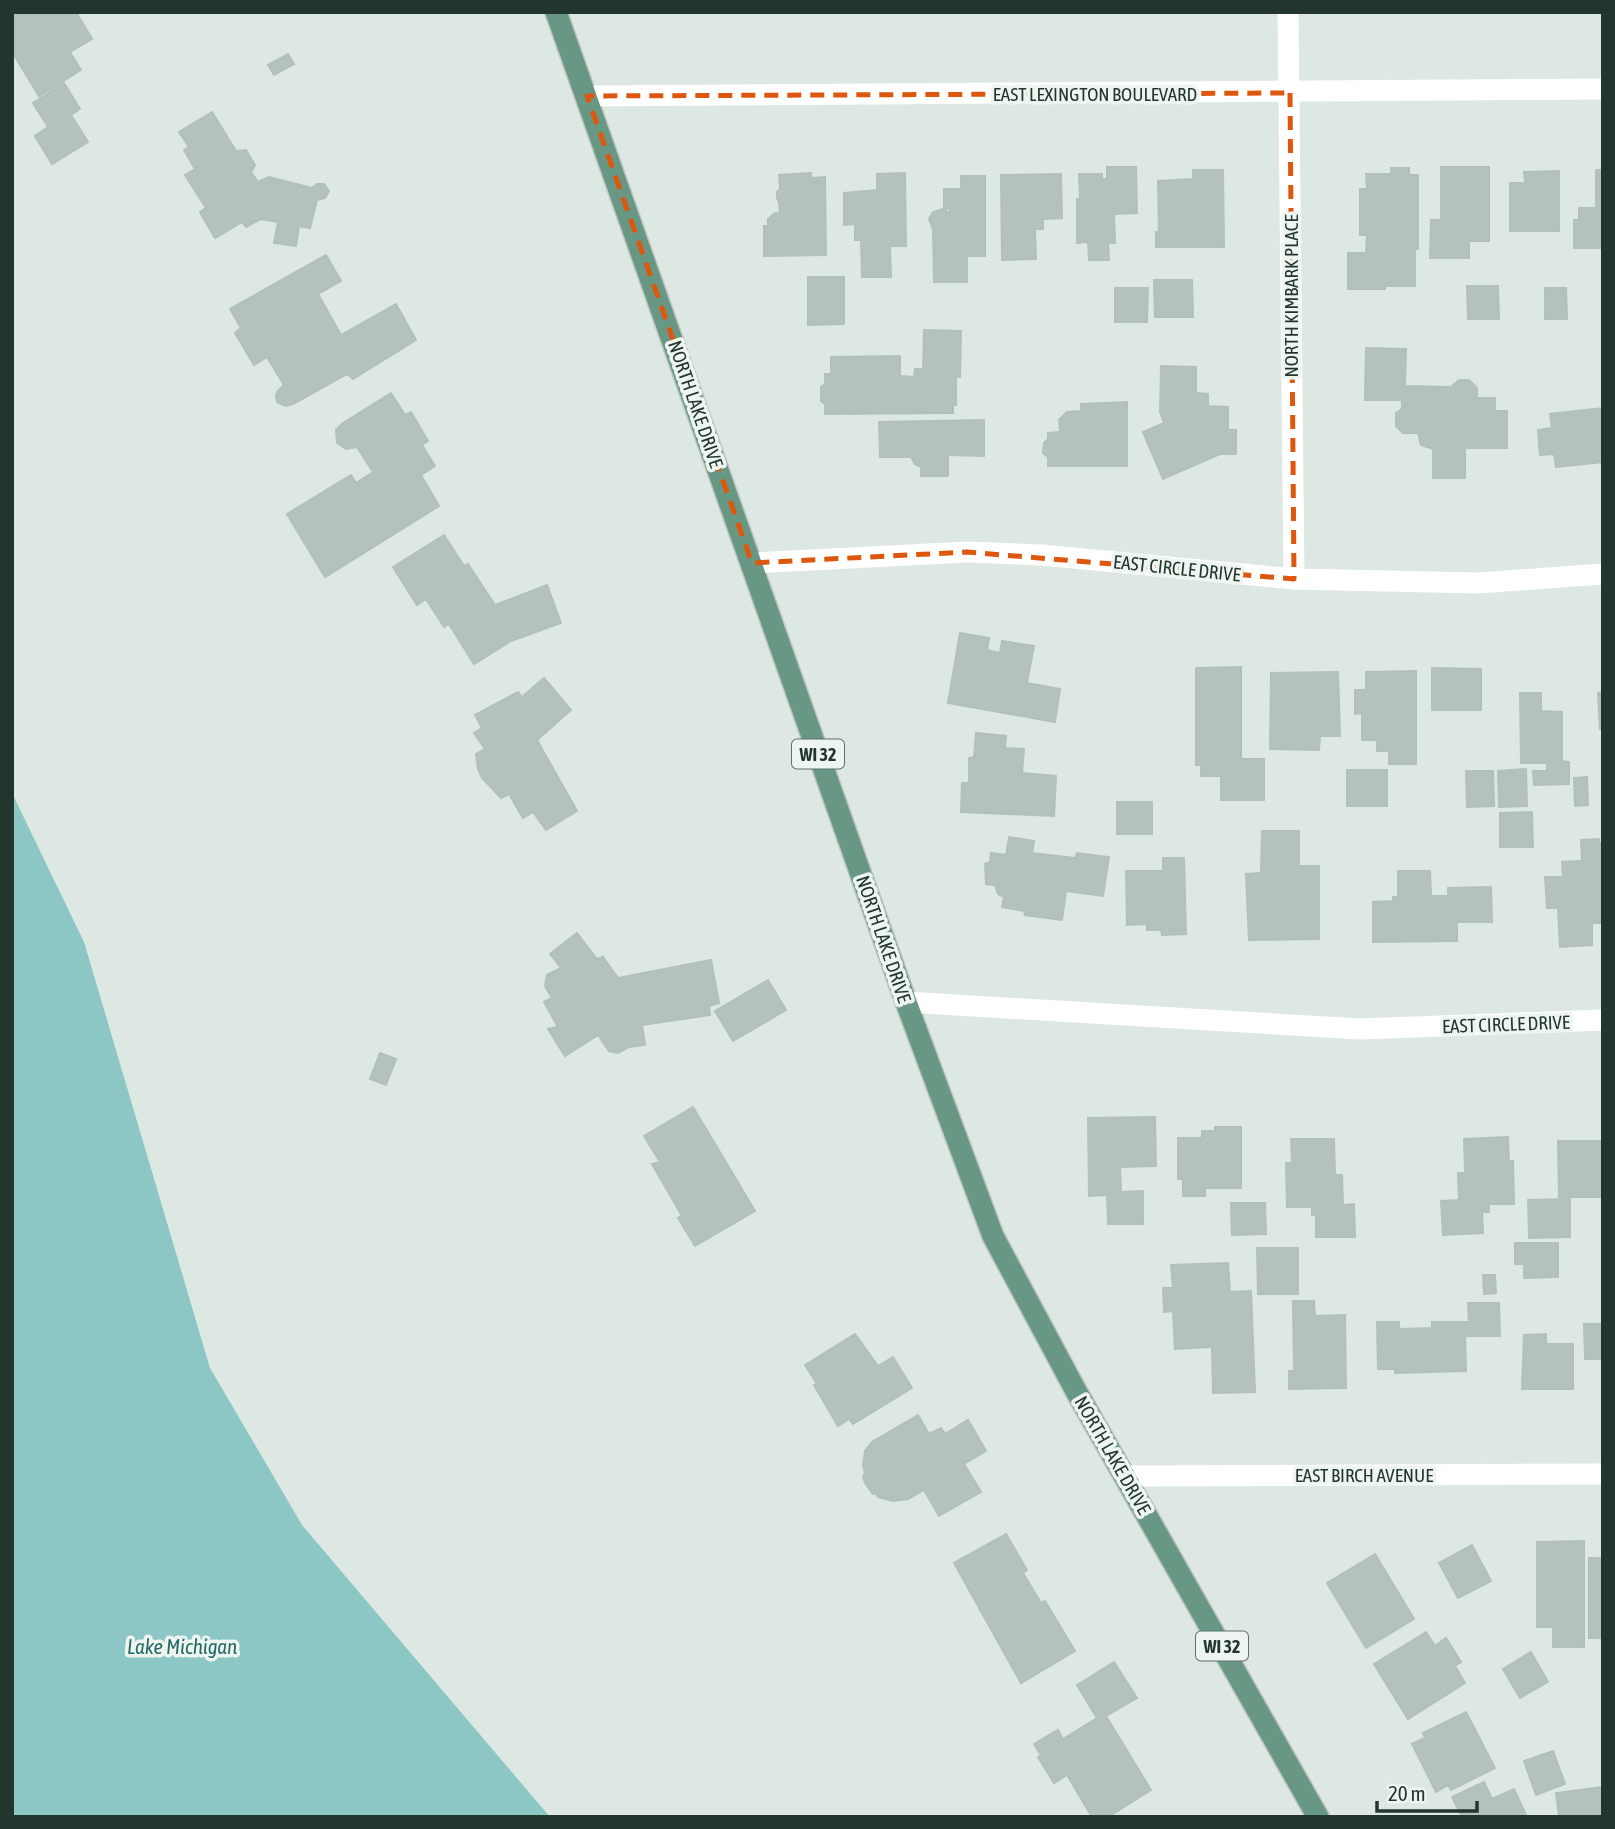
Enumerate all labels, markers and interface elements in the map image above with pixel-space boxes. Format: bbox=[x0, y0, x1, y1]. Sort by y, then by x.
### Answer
street label: EAST LEXINGTON BOULEVARD bbox=[993, 83, 1197, 105]
street label: NORTH KIMBARK PLACE bbox=[1280, 214, 1302, 378]
street label: NORTH LAKE DRIVE bbox=[664, 338, 728, 470]
street label: EAST CIRCLE DRIVE bbox=[1112, 550, 1242, 586]
road number: WI 32 bbox=[792, 740, 844, 768]
street label: NORTH LAKE DRIVE bbox=[852, 873, 916, 1005]
street label: EAST CIRCLE DRIVE bbox=[1442, 1011, 1570, 1037]
street label: NORTH LAKE DRIVE bbox=[1070, 1392, 1156, 1518]
street label: EAST BIRCH AVENUE bbox=[1295, 1464, 1433, 1486]
road number: WI 32 bbox=[1196, 1632, 1248, 1660]
water label: Lake Michigan bbox=[127, 1634, 237, 1658]
scale bar bbox=[1377, 1770, 1477, 1814]
text: 20 m bbox=[1388, 1781, 1426, 1805]

